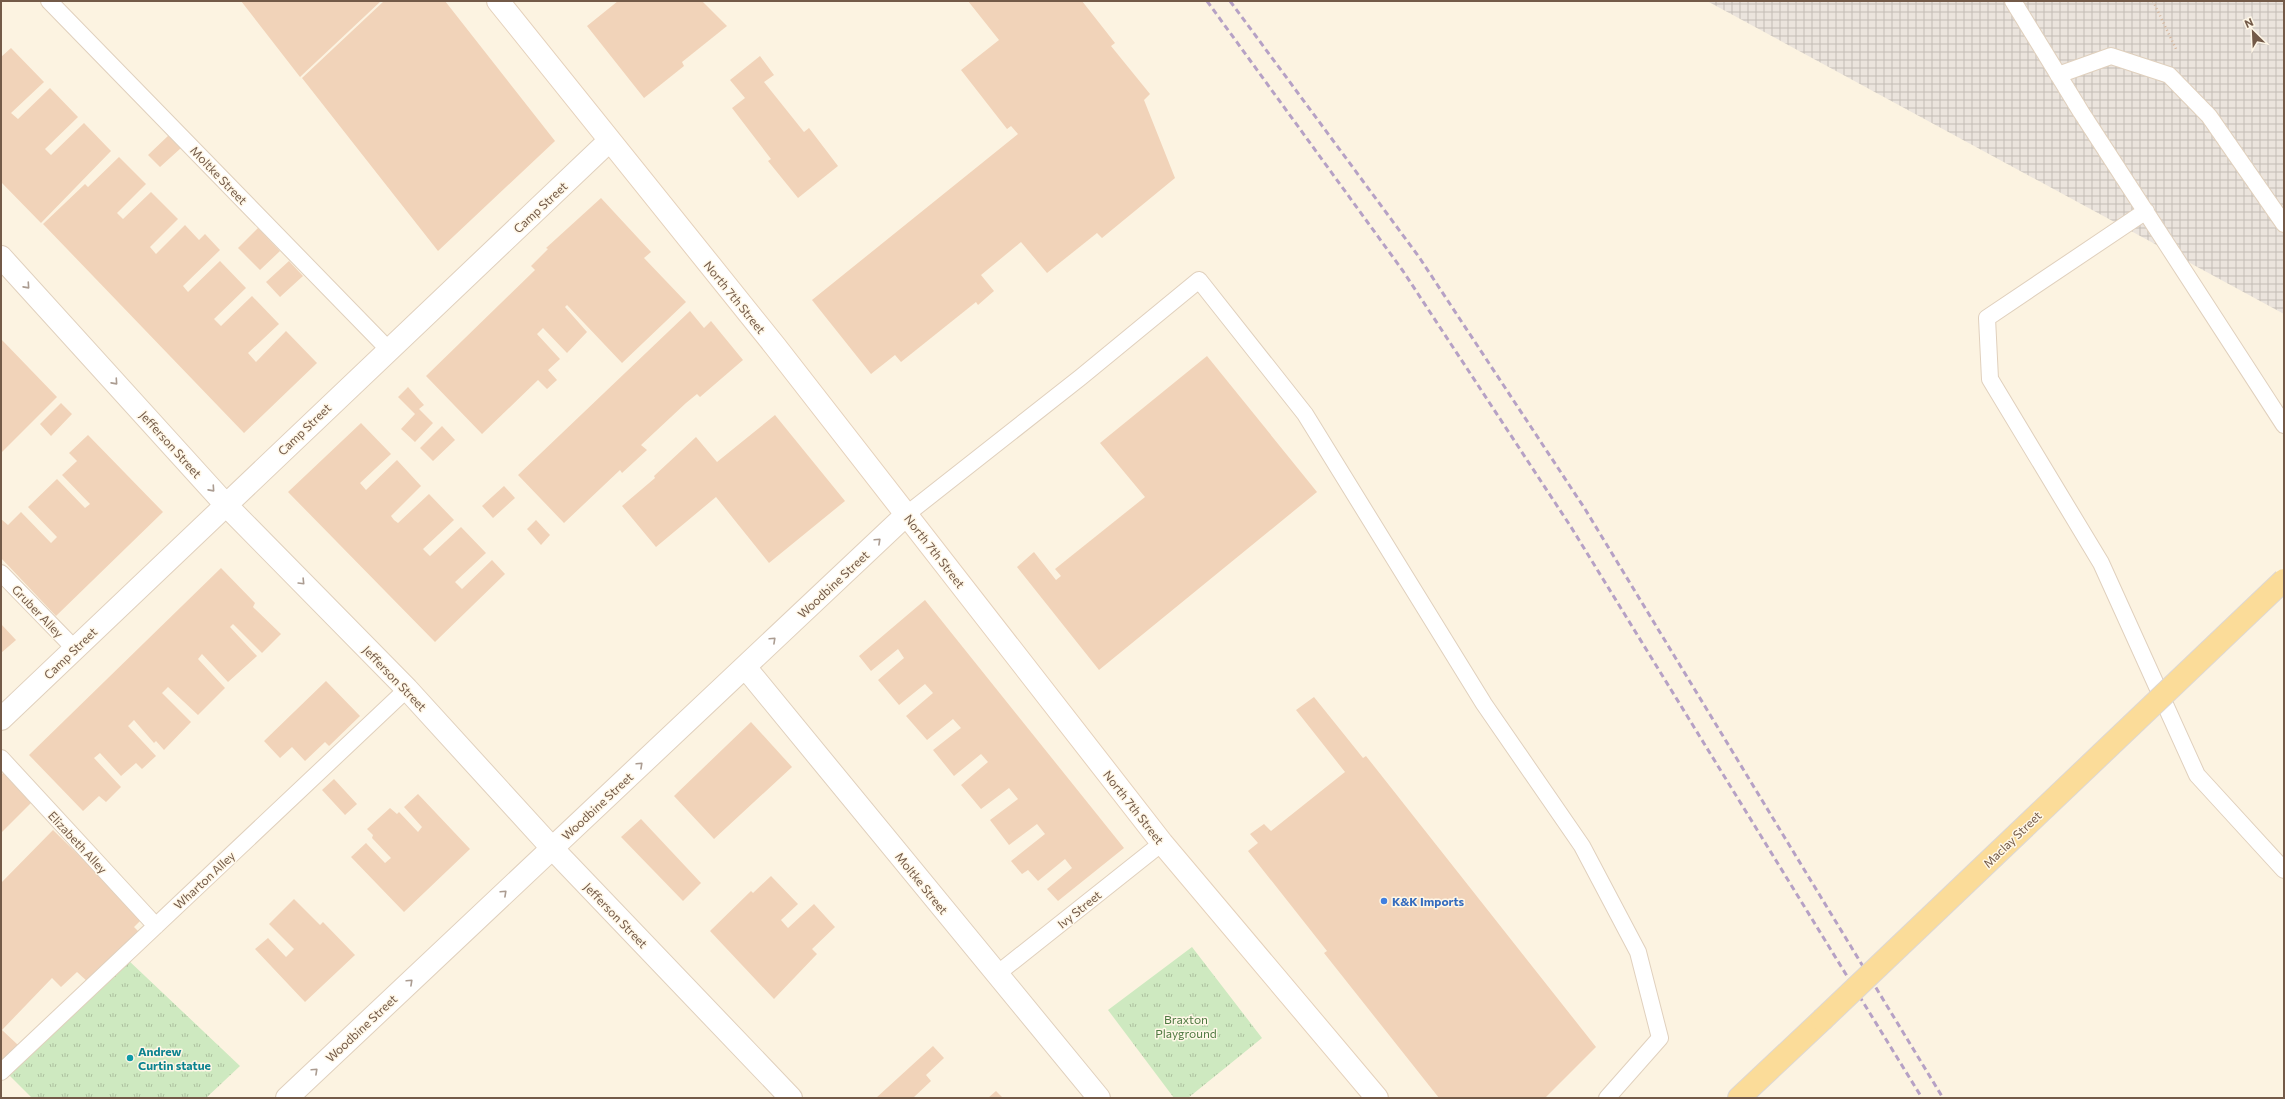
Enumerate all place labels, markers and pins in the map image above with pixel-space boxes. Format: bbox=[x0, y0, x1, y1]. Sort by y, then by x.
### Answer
place label: K&K Imports bbox=[1392, 894, 1465, 908]
marker: K&K Imports bbox=[1379, 896, 1389, 906]
place label: Andrew Curtin statue bbox=[138, 1044, 211, 1072]
marker: Andrew Curtin statue bbox=[125, 1053, 135, 1063]

